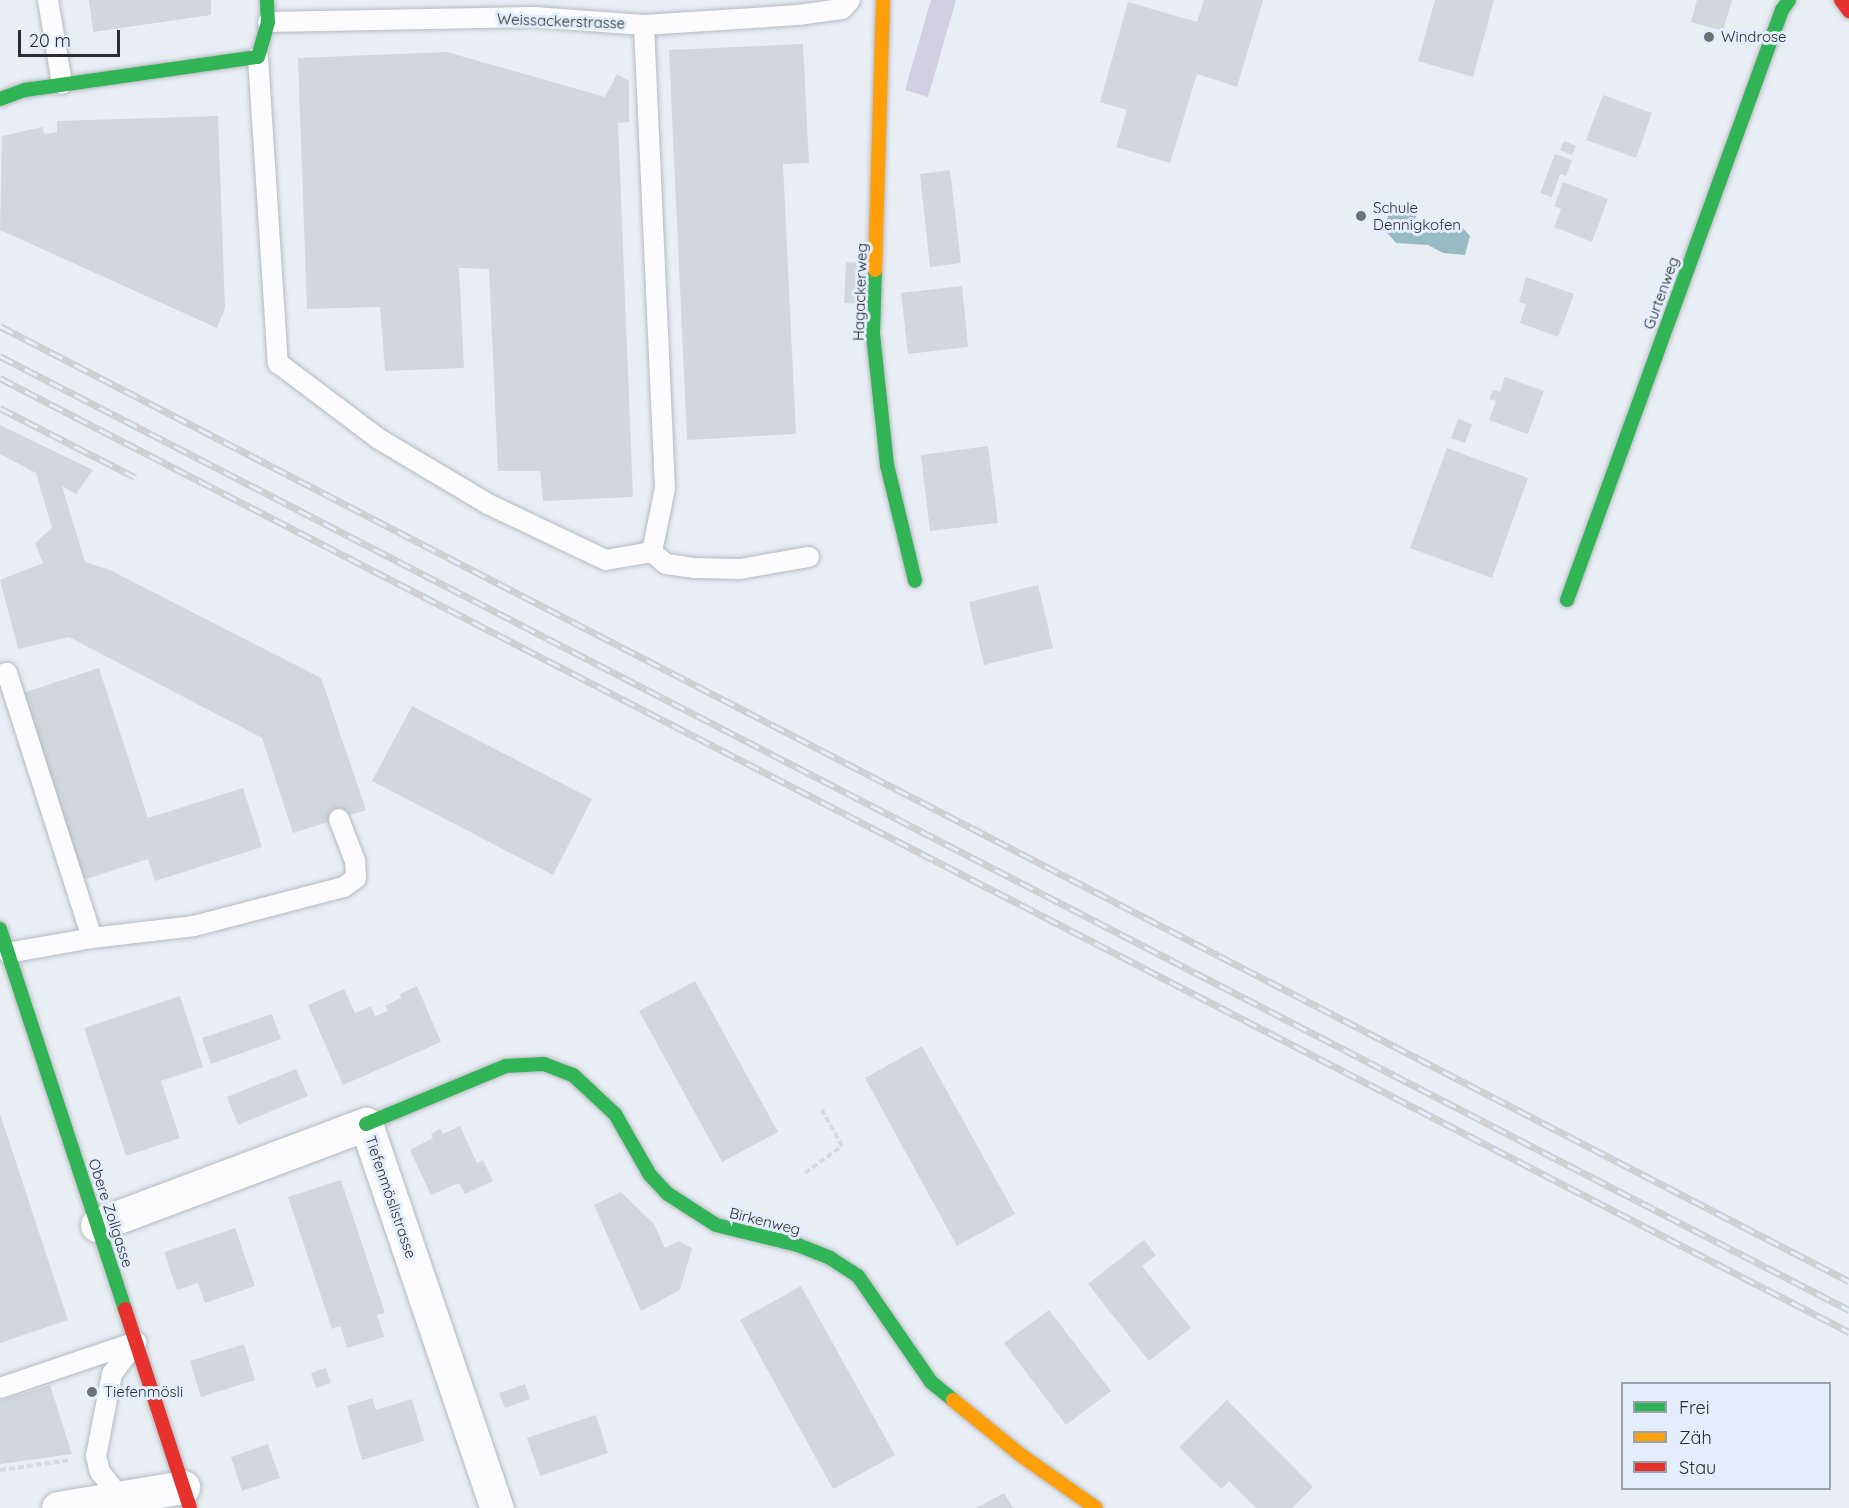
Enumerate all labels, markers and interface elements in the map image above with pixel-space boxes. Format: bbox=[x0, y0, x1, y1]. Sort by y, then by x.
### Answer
street label: Weissackerstrasse bbox=[497, 10, 625, 32]
scale bar bbox=[21, 18, 123, 56]
place label: Windrose bbox=[1721, 28, 1786, 46]
text: 20 m bbox=[29, 29, 71, 52]
marker: Windrose bbox=[1702, 30, 1716, 44]
place label: Schule Dennigkofen bbox=[1373, 198, 1461, 233]
marker: Schule Dennigkofen bbox=[1354, 209, 1368, 223]
street label: Hagackerweg bbox=[849, 243, 871, 341]
street label: Gurtenweg bbox=[1640, 254, 1682, 332]
street label: Tiefenmöslistrasse bbox=[362, 1133, 420, 1261]
street label: Obere Zollgasse bbox=[85, 1156, 137, 1270]
street label: Birkenweg bbox=[728, 1203, 802, 1239]
legend bbox=[1621, 1382, 1831, 1490]
place label: Tiefenmösli bbox=[104, 1383, 183, 1401]
marker: Tiefenmösli bbox=[85, 1385, 99, 1399]
text: Frei bbox=[1679, 1396, 1710, 1419]
text: Zäh bbox=[1679, 1426, 1712, 1449]
text: Stau bbox=[1679, 1456, 1716, 1479]

